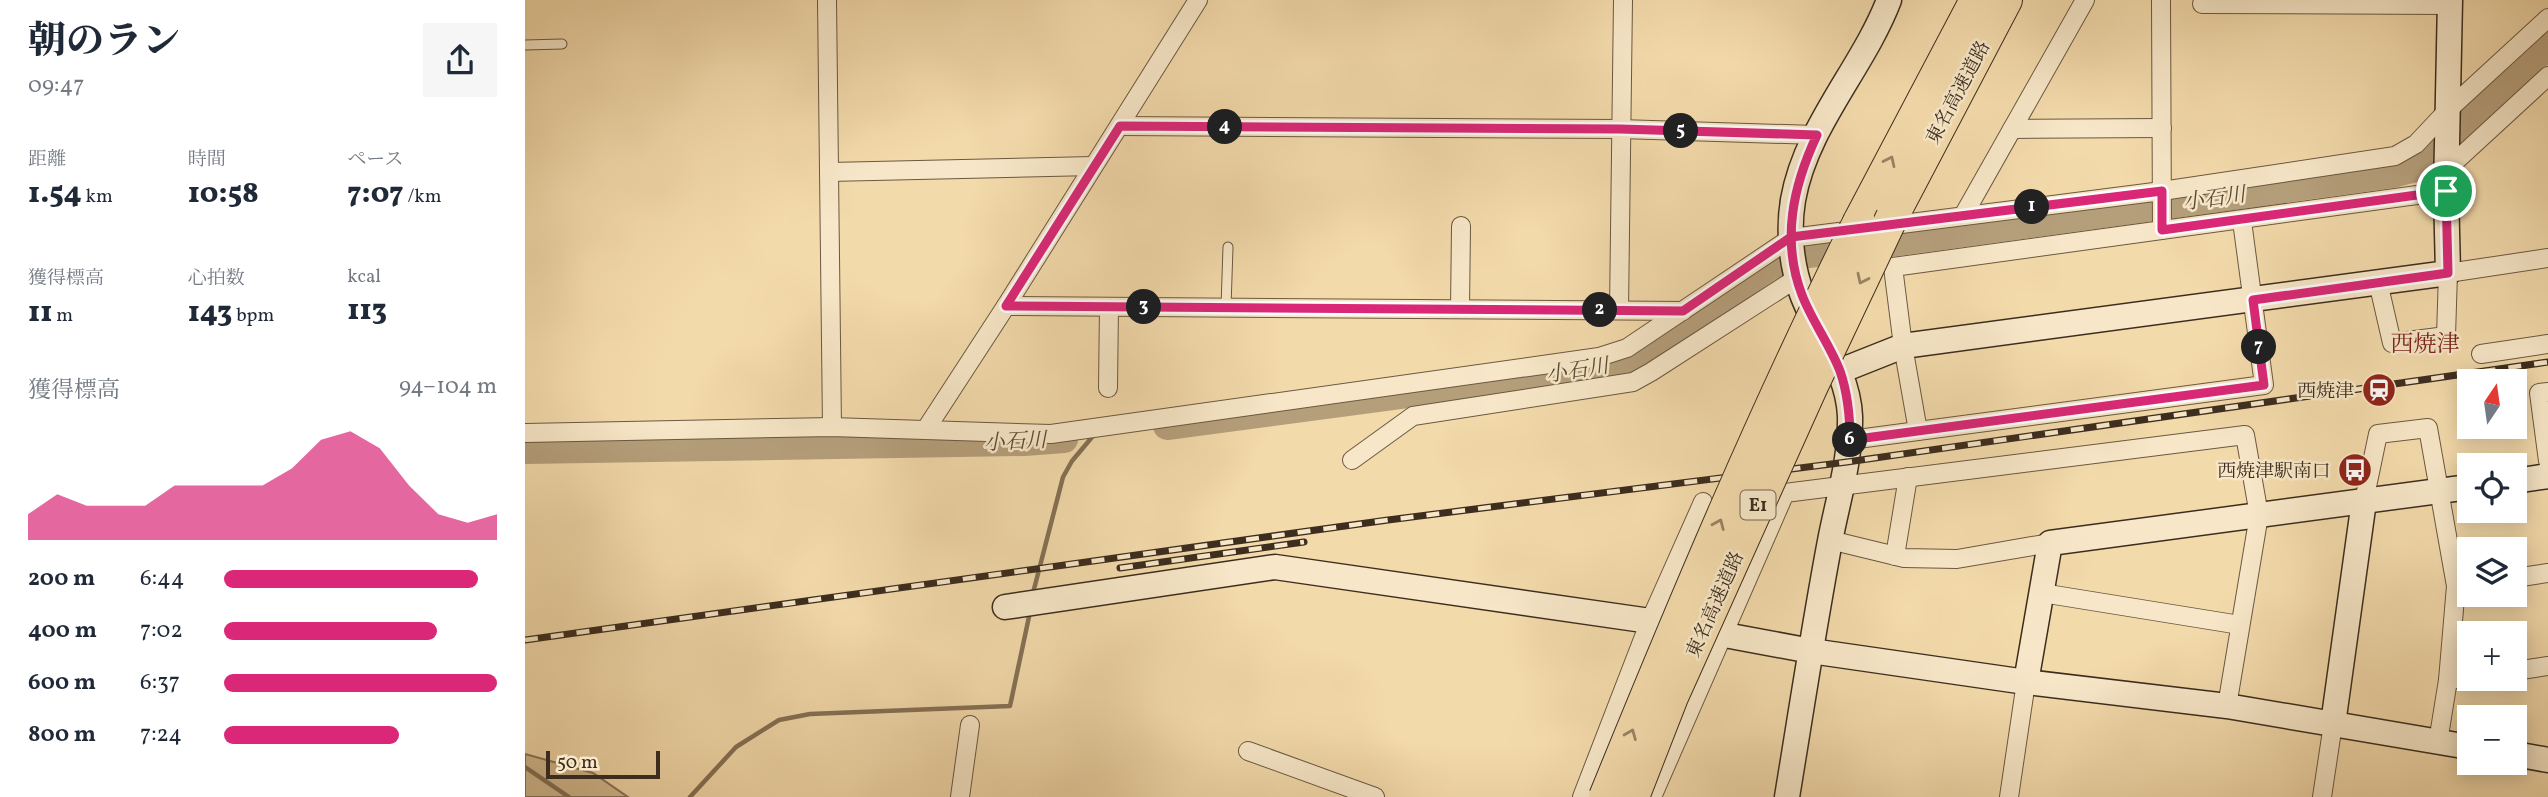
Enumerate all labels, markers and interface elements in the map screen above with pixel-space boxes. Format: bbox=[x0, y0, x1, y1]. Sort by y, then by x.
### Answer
text: 朝のラン bbox=[28, 17, 180, 70]
button: share bbox=[423, 23, 497, 97]
street label: 東名高速道路 bbox=[1921, 37, 1997, 149]
text: 09:47 bbox=[28, 70, 84, 102]
pin: 4 bbox=[1207, 110, 1243, 144]
text: 4 bbox=[1219, 113, 1230, 139]
pin: 5 bbox=[1663, 114, 1699, 148]
text: 5 bbox=[1676, 117, 1685, 143]
text: 距離 bbox=[28, 147, 66, 173]
text: 時間 bbox=[188, 147, 226, 173]
text: ペース bbox=[347, 147, 403, 173]
one-way arrow bbox=[1881, 156, 1895, 168]
pin bbox=[2416, 161, 2476, 221]
icon: arrive bbox=[2427, 172, 2465, 210]
text: 1.54 bbox=[28, 173, 82, 215]
text: 10:58 bbox=[188, 173, 259, 215]
text: 7:07 bbox=[347, 173, 404, 215]
water label: 小石川 bbox=[2181, 180, 2249, 218]
text: km bbox=[82, 184, 113, 210]
text: /km bbox=[404, 184, 442, 210]
pin: 1 bbox=[2015, 190, 2049, 224]
text: 1 bbox=[2028, 193, 2035, 219]
text: kcal bbox=[347, 264, 381, 290]
text: 獲得標高 bbox=[28, 266, 104, 292]
text: 心拍数 bbox=[188, 266, 245, 292]
one-way arrow bbox=[1856, 272, 1870, 284]
text: 113 bbox=[347, 290, 387, 332]
pin: 3 bbox=[1127, 290, 1161, 324]
text: 11 bbox=[28, 292, 52, 334]
text: 143 bbox=[188, 292, 232, 334]
pin: 2 bbox=[1583, 292, 1617, 328]
text: 3 bbox=[1139, 293, 1148, 319]
text: 2 bbox=[1595, 296, 1604, 322]
text: m bbox=[52, 303, 73, 329]
text: bpm bbox=[232, 303, 274, 329]
district label: 西焼津 bbox=[2391, 329, 2460, 361]
pin: 7 bbox=[2241, 330, 2277, 364]
text: 7 bbox=[2254, 333, 2263, 359]
water label: 小石川 bbox=[1544, 352, 1613, 391]
north arrow bbox=[2457, 369, 2527, 439]
map controls bbox=[2457, 369, 2527, 775]
text: 94–104 m bbox=[399, 371, 497, 403]
station icon: 西焼津 bbox=[2360, 371, 2398, 409]
text: 獲得標高 bbox=[28, 375, 120, 407]
place label: 西焼津 bbox=[2297, 379, 2354, 405]
pin: 6 bbox=[1833, 422, 1867, 458]
water label: 小石川 bbox=[983, 426, 1049, 459]
text: 6 bbox=[1844, 426, 1855, 452]
bus stop icon: 西焼津駅南口 bbox=[2336, 451, 2374, 489]
button: locate bbox=[2457, 453, 2527, 523]
place label: 西焼津駅南口 bbox=[2217, 459, 2331, 485]
road number: E1 bbox=[1741, 490, 1775, 520]
one-way arrow bbox=[1711, 519, 1725, 531]
button: layers bbox=[2457, 537, 2527, 607]
street label: 東名高速道路 bbox=[1681, 547, 1751, 662]
text: 200 m bbox=[28, 563, 95, 595]
text: 6:44 bbox=[140, 563, 185, 595]
text: 400 m bbox=[28, 615, 97, 647]
text: 7:02 bbox=[140, 615, 183, 647]
button: + bbox=[2457, 621, 2527, 691]
text: 600 m bbox=[28, 667, 96, 699]
text: 6:37 bbox=[140, 667, 180, 699]
button: − bbox=[2457, 705, 2527, 775]
text: 800 m bbox=[28, 719, 96, 751]
text: 7:24 bbox=[140, 719, 182, 751]
one-way arrow bbox=[1623, 728, 1637, 741]
scale bar bbox=[546, 748, 660, 780]
text: 50 m bbox=[557, 750, 598, 776]

